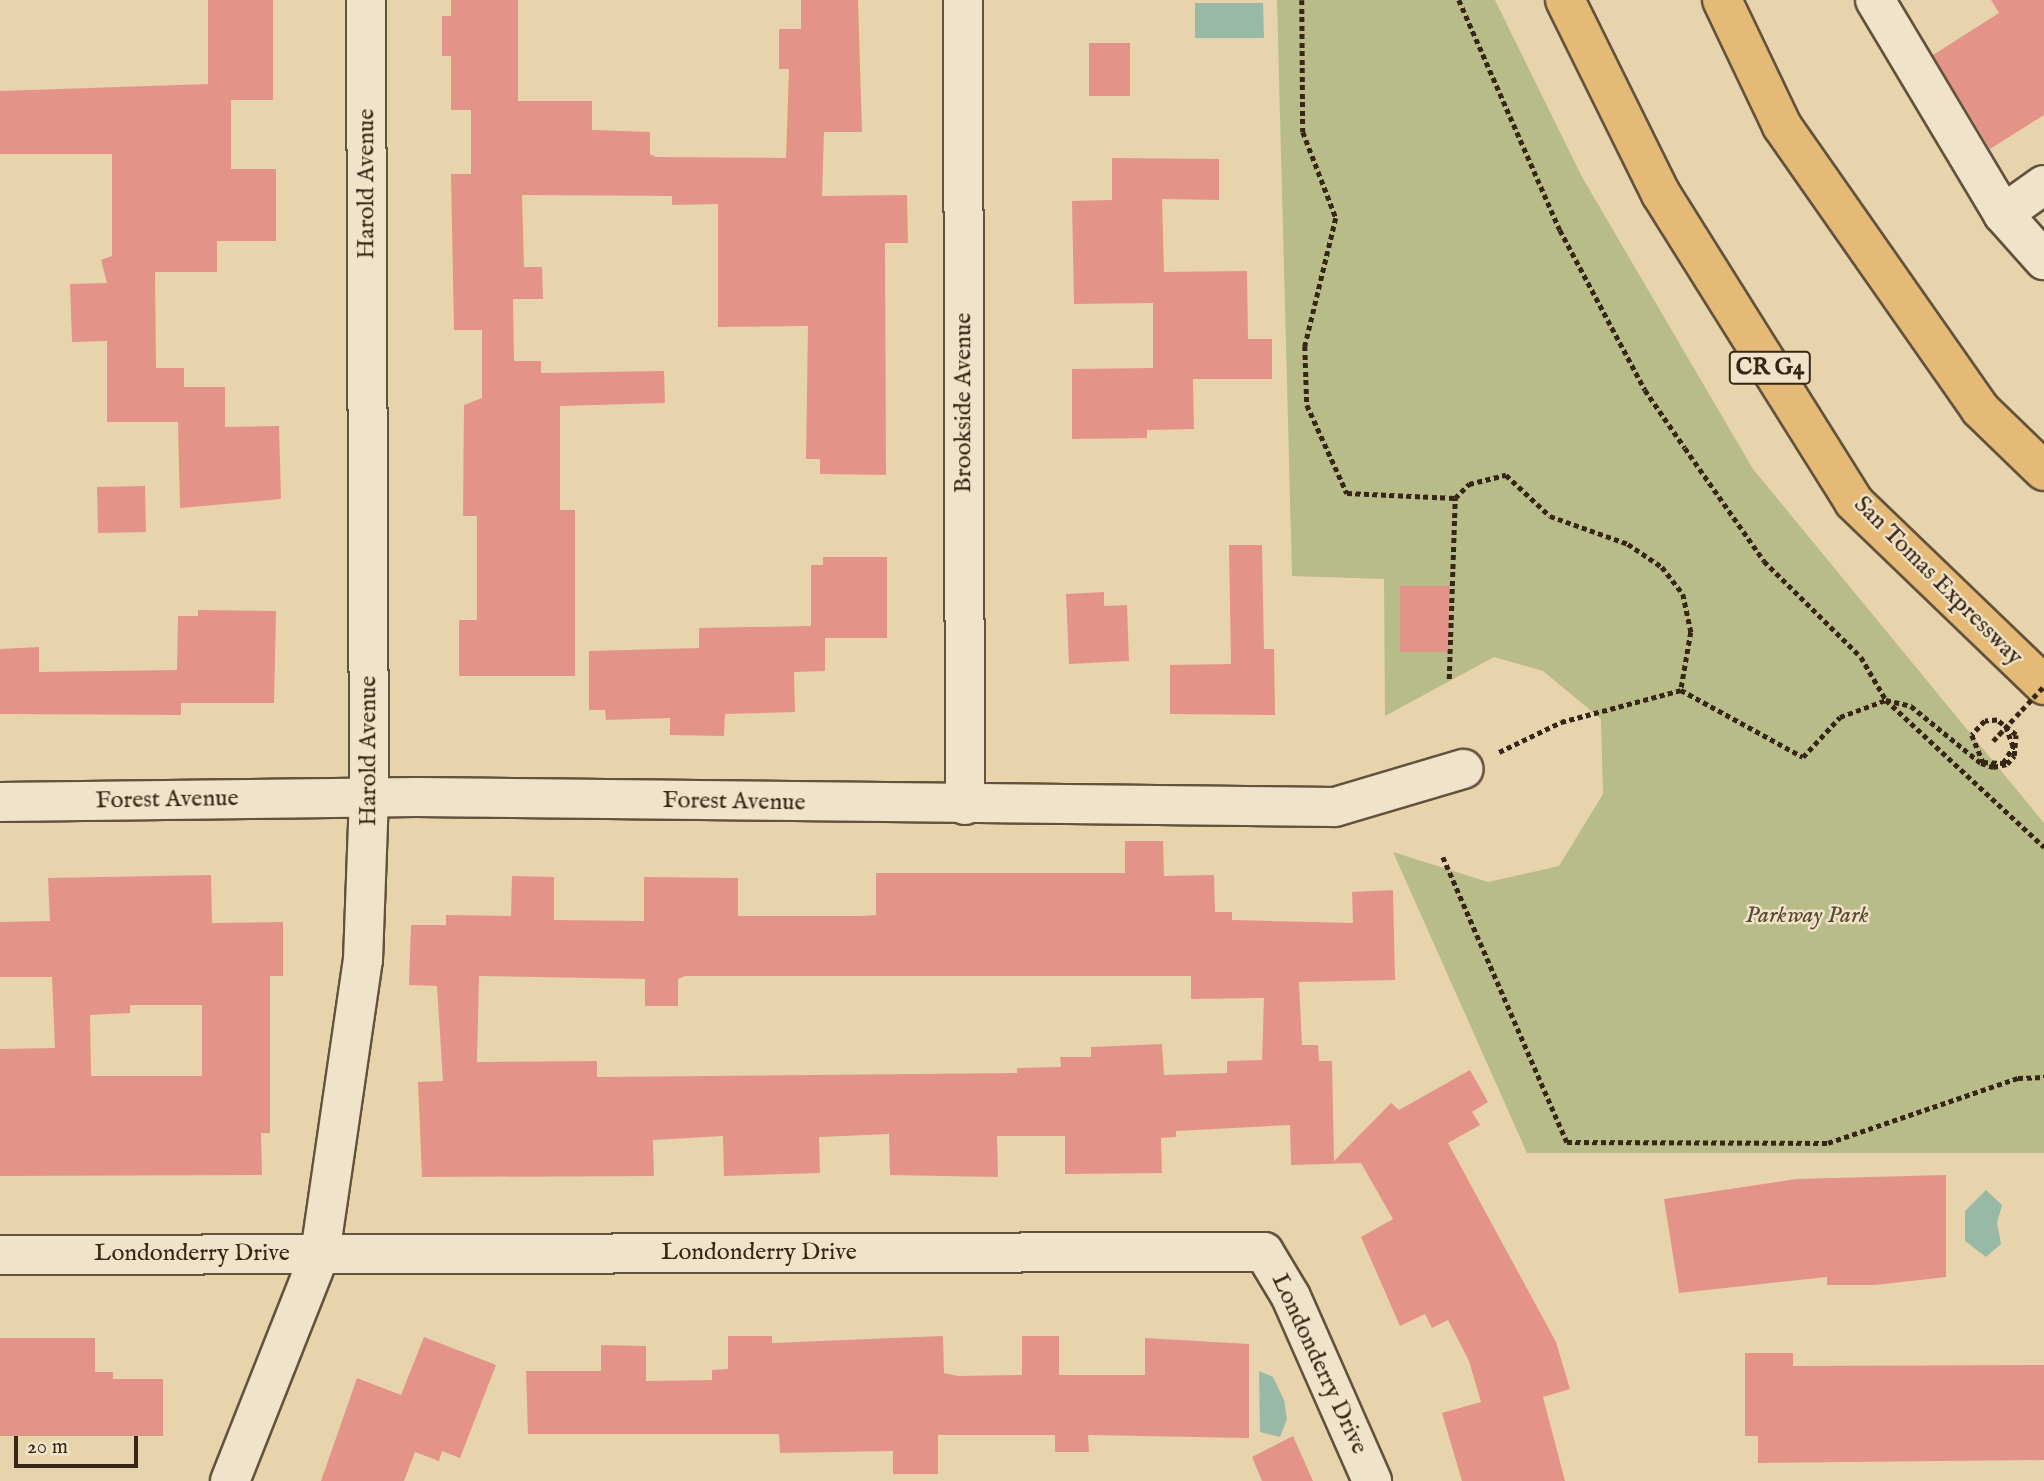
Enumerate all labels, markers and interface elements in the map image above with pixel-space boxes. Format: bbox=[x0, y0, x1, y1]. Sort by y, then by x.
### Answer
street label: Harold Avenue bbox=[353, 109, 381, 259]
street label: Brookside Avenue bbox=[950, 313, 978, 493]
road number: CR G4 bbox=[1728, 348, 1812, 388]
street label: San Tomas Expressway bbox=[1847, 490, 2029, 672]
street label: Harold Avenue bbox=[355, 676, 383, 826]
street label: Forest Avenue bbox=[95, 784, 239, 816]
street label: Forest Avenue bbox=[662, 786, 806, 818]
park label: Parkway Park bbox=[1745, 902, 1869, 930]
street label: Londonderry Drive bbox=[661, 1239, 857, 1267]
street label: Londonderry Drive bbox=[94, 1240, 290, 1268]
street label: Londonderry Drive bbox=[1265, 1269, 1373, 1459]
scale bar bbox=[18, 1422, 142, 1466]
text: 20 m bbox=[27, 1434, 68, 1461]

